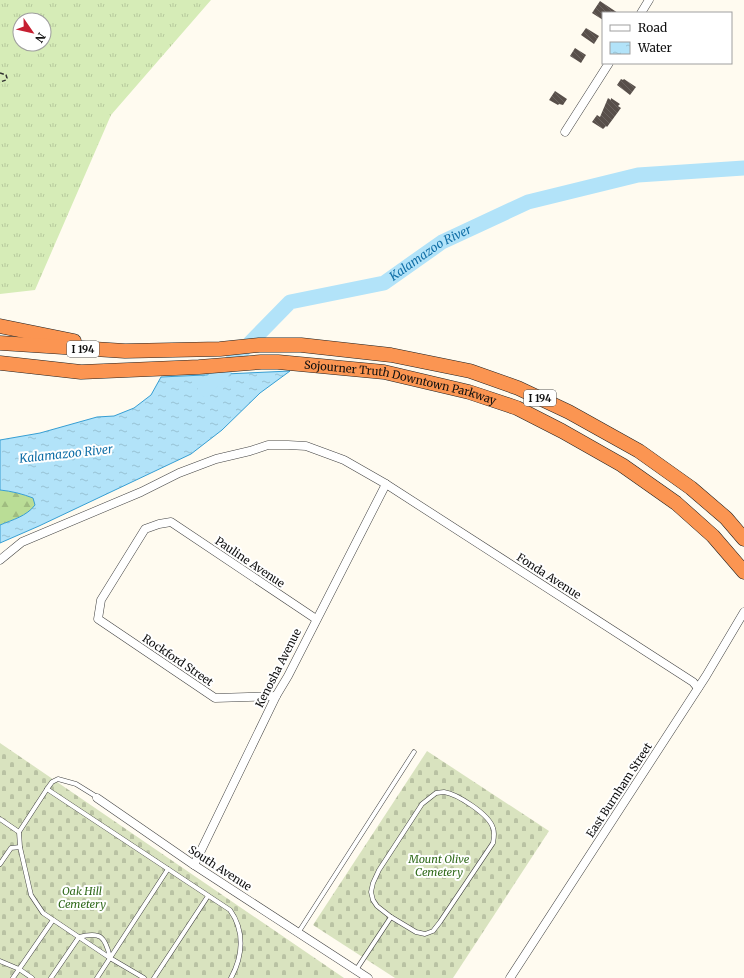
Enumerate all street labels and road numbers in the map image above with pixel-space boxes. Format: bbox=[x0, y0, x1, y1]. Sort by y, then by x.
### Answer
road number: I 194 bbox=[67, 341, 99, 357]
street label: Sojourner Truth Downtown Parkway bbox=[303, 357, 499, 408]
road number: I 194 bbox=[524, 390, 556, 406]
street label: Pauline Avenue bbox=[213, 534, 288, 591]
street label: Fonda Avenue bbox=[514, 550, 584, 602]
street label: Kenosha Avenue bbox=[252, 626, 304, 710]
street label: Rockford Street bbox=[140, 631, 217, 689]
street label: East Burnham Street bbox=[583, 739, 655, 840]
street label: South Avenue bbox=[186, 842, 254, 894]

